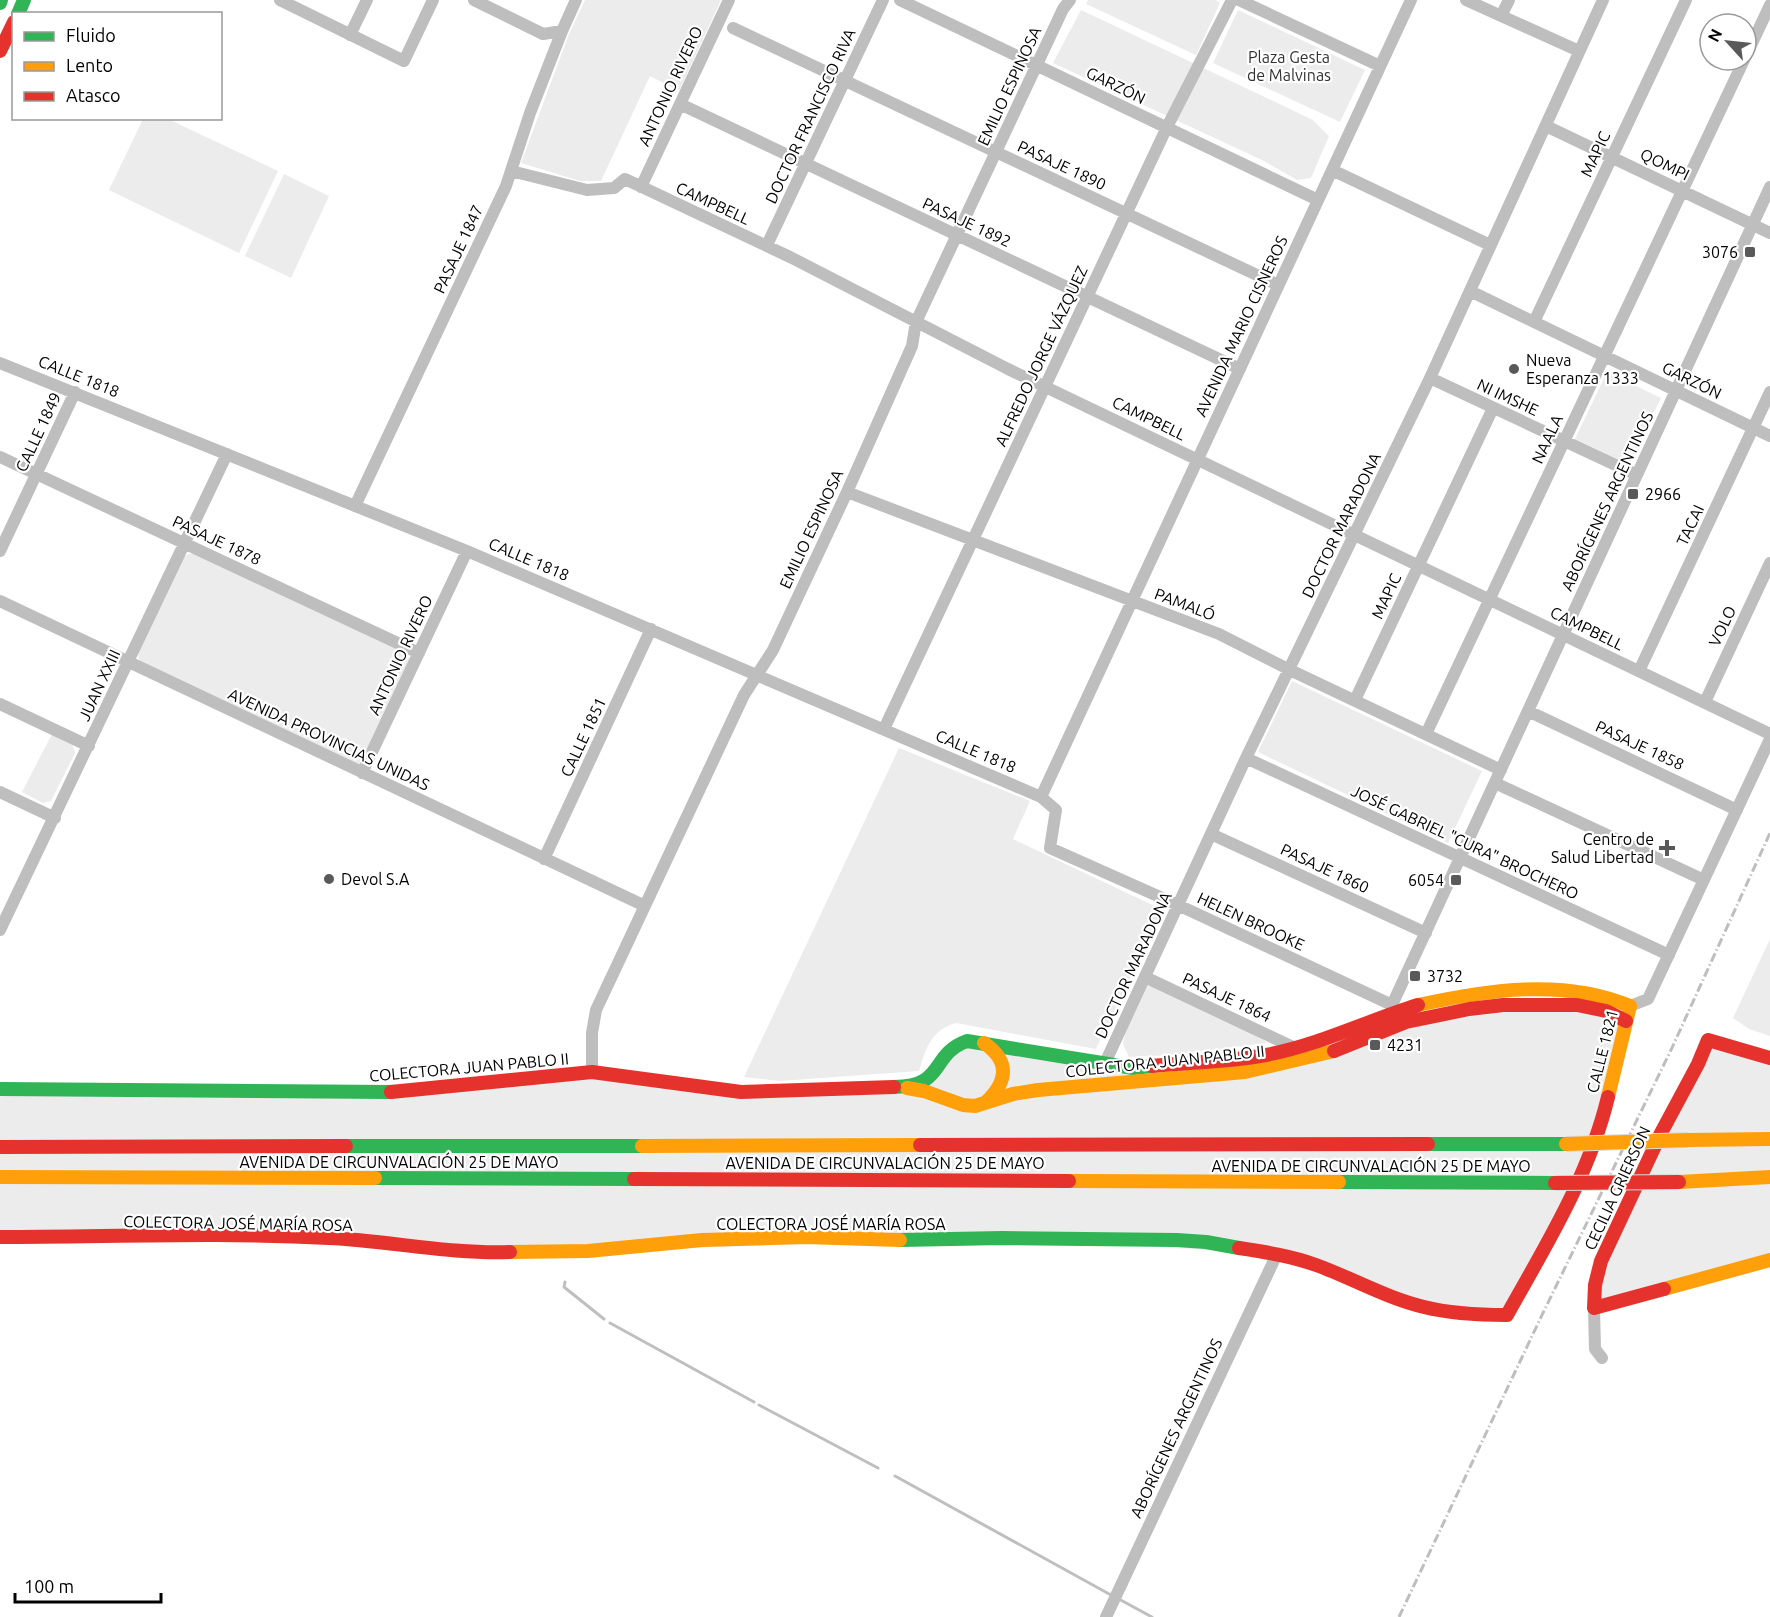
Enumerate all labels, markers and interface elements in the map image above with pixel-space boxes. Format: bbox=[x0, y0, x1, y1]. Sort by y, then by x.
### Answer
legend bbox=[12, 12, 222, 120]
north arrow bbox=[1698, 12, 1758, 72]
street label: ANTONIO RIVERO bbox=[634, 23, 706, 149]
street label: EMILIO ESPINOSA bbox=[974, 23, 1045, 148]
text: Fluido bbox=[66, 25, 116, 45]
street label: DOCTOR FRANCISCO RIVA bbox=[761, 25, 859, 206]
text: N bbox=[1704, 26, 1725, 45]
park label: Plaza Gesta de Malvinas bbox=[1247, 48, 1331, 84]
text: Lento bbox=[66, 55, 113, 75]
street label: GARZÓN bbox=[1083, 62, 1149, 107]
text: Atasco bbox=[66, 85, 121, 105]
street label: MAPIC bbox=[1577, 128, 1613, 179]
street label: PASAJE 1890 bbox=[1015, 137, 1109, 193]
street label: QOMPI bbox=[1638, 144, 1692, 184]
street label: CAMPBELL bbox=[673, 178, 753, 228]
street label: PASAJE 1892 bbox=[920, 194, 1014, 250]
street label: PASAJE 1847 bbox=[430, 202, 486, 296]
street label: AVENIDA MARIO CISNEROS bbox=[1191, 233, 1291, 419]
place label: 3076 bbox=[1702, 243, 1738, 261]
marker: 3076 bbox=[1743, 245, 1757, 259]
street label: ALFREDO JORGE VÁZQUEZ bbox=[989, 262, 1091, 449]
place label: Nueva Esperanza 1333 bbox=[1526, 351, 1639, 387]
street label: CALLE 1818 bbox=[36, 352, 122, 400]
street label: GARZÓN bbox=[1659, 357, 1725, 402]
marker: Nueva Esperanza 1333 bbox=[1507, 362, 1521, 376]
street label: NI IMSHE bbox=[1474, 375, 1542, 419]
street label: CALLE 1849 bbox=[12, 389, 64, 475]
street label: CAMPBELL bbox=[1109, 392, 1189, 444]
street label: ABORÍGENES ARGENTINOS bbox=[1556, 408, 1656, 593]
street label: NAALA bbox=[1528, 411, 1566, 466]
street label: DOCTOR MARADONA bbox=[1298, 449, 1384, 600]
street label: EMILIO ESPINOSA bbox=[776, 466, 847, 591]
place label: 2966 bbox=[1645, 485, 1681, 503]
marker: 2966 bbox=[1626, 487, 1640, 501]
street label: TACAI bbox=[1673, 502, 1707, 548]
street label: PASAJE 1878 bbox=[170, 512, 264, 568]
street label: CALLE 1818 bbox=[486, 534, 572, 584]
street label: MAPIC bbox=[1368, 570, 1404, 621]
street label: PAMALÓ bbox=[1152, 583, 1218, 624]
street label: ANTONIO RIVERO bbox=[364, 592, 436, 718]
street label: CAMPBELL bbox=[1547, 602, 1627, 654]
street label: VOLO bbox=[1705, 603, 1739, 649]
street label: JUAN XXIII bbox=[75, 646, 123, 724]
street label: AVENIDA PROVINCIAS UNIDAS bbox=[225, 684, 433, 794]
street label: CALLE 1851 bbox=[557, 694, 609, 780]
street label: PASAJE 1858 bbox=[1593, 717, 1687, 773]
street label: CALLE 1818 bbox=[933, 726, 1019, 776]
street label: JOSÉ GABRIEL "CURA" BROCHERO bbox=[1348, 779, 1582, 903]
place label: Centro de Salud Libertad bbox=[1551, 830, 1654, 866]
marker: Centro de Salud Libertad bbox=[1658, 839, 1676, 857]
street label: PASAJE 1860 bbox=[1278, 840, 1372, 896]
place label: Devol S.A bbox=[341, 870, 410, 888]
place label: 6054 bbox=[1408, 871, 1444, 889]
marker: Devol S.A bbox=[322, 872, 336, 886]
marker: 6054 bbox=[1449, 873, 1463, 887]
street label: HELEN BROOKE bbox=[1195, 888, 1307, 954]
street label: DOCTOR MARADONA bbox=[1091, 889, 1175, 1041]
place label: 3732 bbox=[1427, 967, 1463, 985]
street label: PASAJE 1864 bbox=[1180, 969, 1274, 1025]
marker: 3732 bbox=[1408, 969, 1422, 983]
street label: CALLE 1821 bbox=[1583, 1007, 1621, 1095]
place label: 4231 bbox=[1387, 1036, 1423, 1054]
marker: 4231 bbox=[1368, 1038, 1382, 1052]
street label: COLECTORA JUAN PABLO II bbox=[1065, 1042, 1265, 1080]
street label: COLECTORA JUAN PABLO II bbox=[369, 1049, 569, 1085]
street label: CECILIA GRIERSON bbox=[1580, 1123, 1654, 1253]
street label: AVENIDA DE CIRCUNVALACIÓN 25 DE MAYO bbox=[239, 1152, 559, 1171]
street label: AVENIDA DE CIRCUNVALACIÓN 25 DE MAYO bbox=[725, 1153, 1045, 1172]
street label: AVENIDA DE CIRCUNVALACIÓN 25 DE MAYO bbox=[1211, 1156, 1531, 1175]
street label: COLECTORA JOSÉ MARÍA ROSA bbox=[123, 1210, 353, 1234]
street label: COLECTORA JOSÉ MARÍA ROSA bbox=[716, 1213, 946, 1233]
street label: ABORÍGENES ARGENTINOS bbox=[1125, 1335, 1225, 1520]
scale bar bbox=[15, 1566, 160, 1604]
text: 100 m bbox=[24, 1576, 74, 1596]

